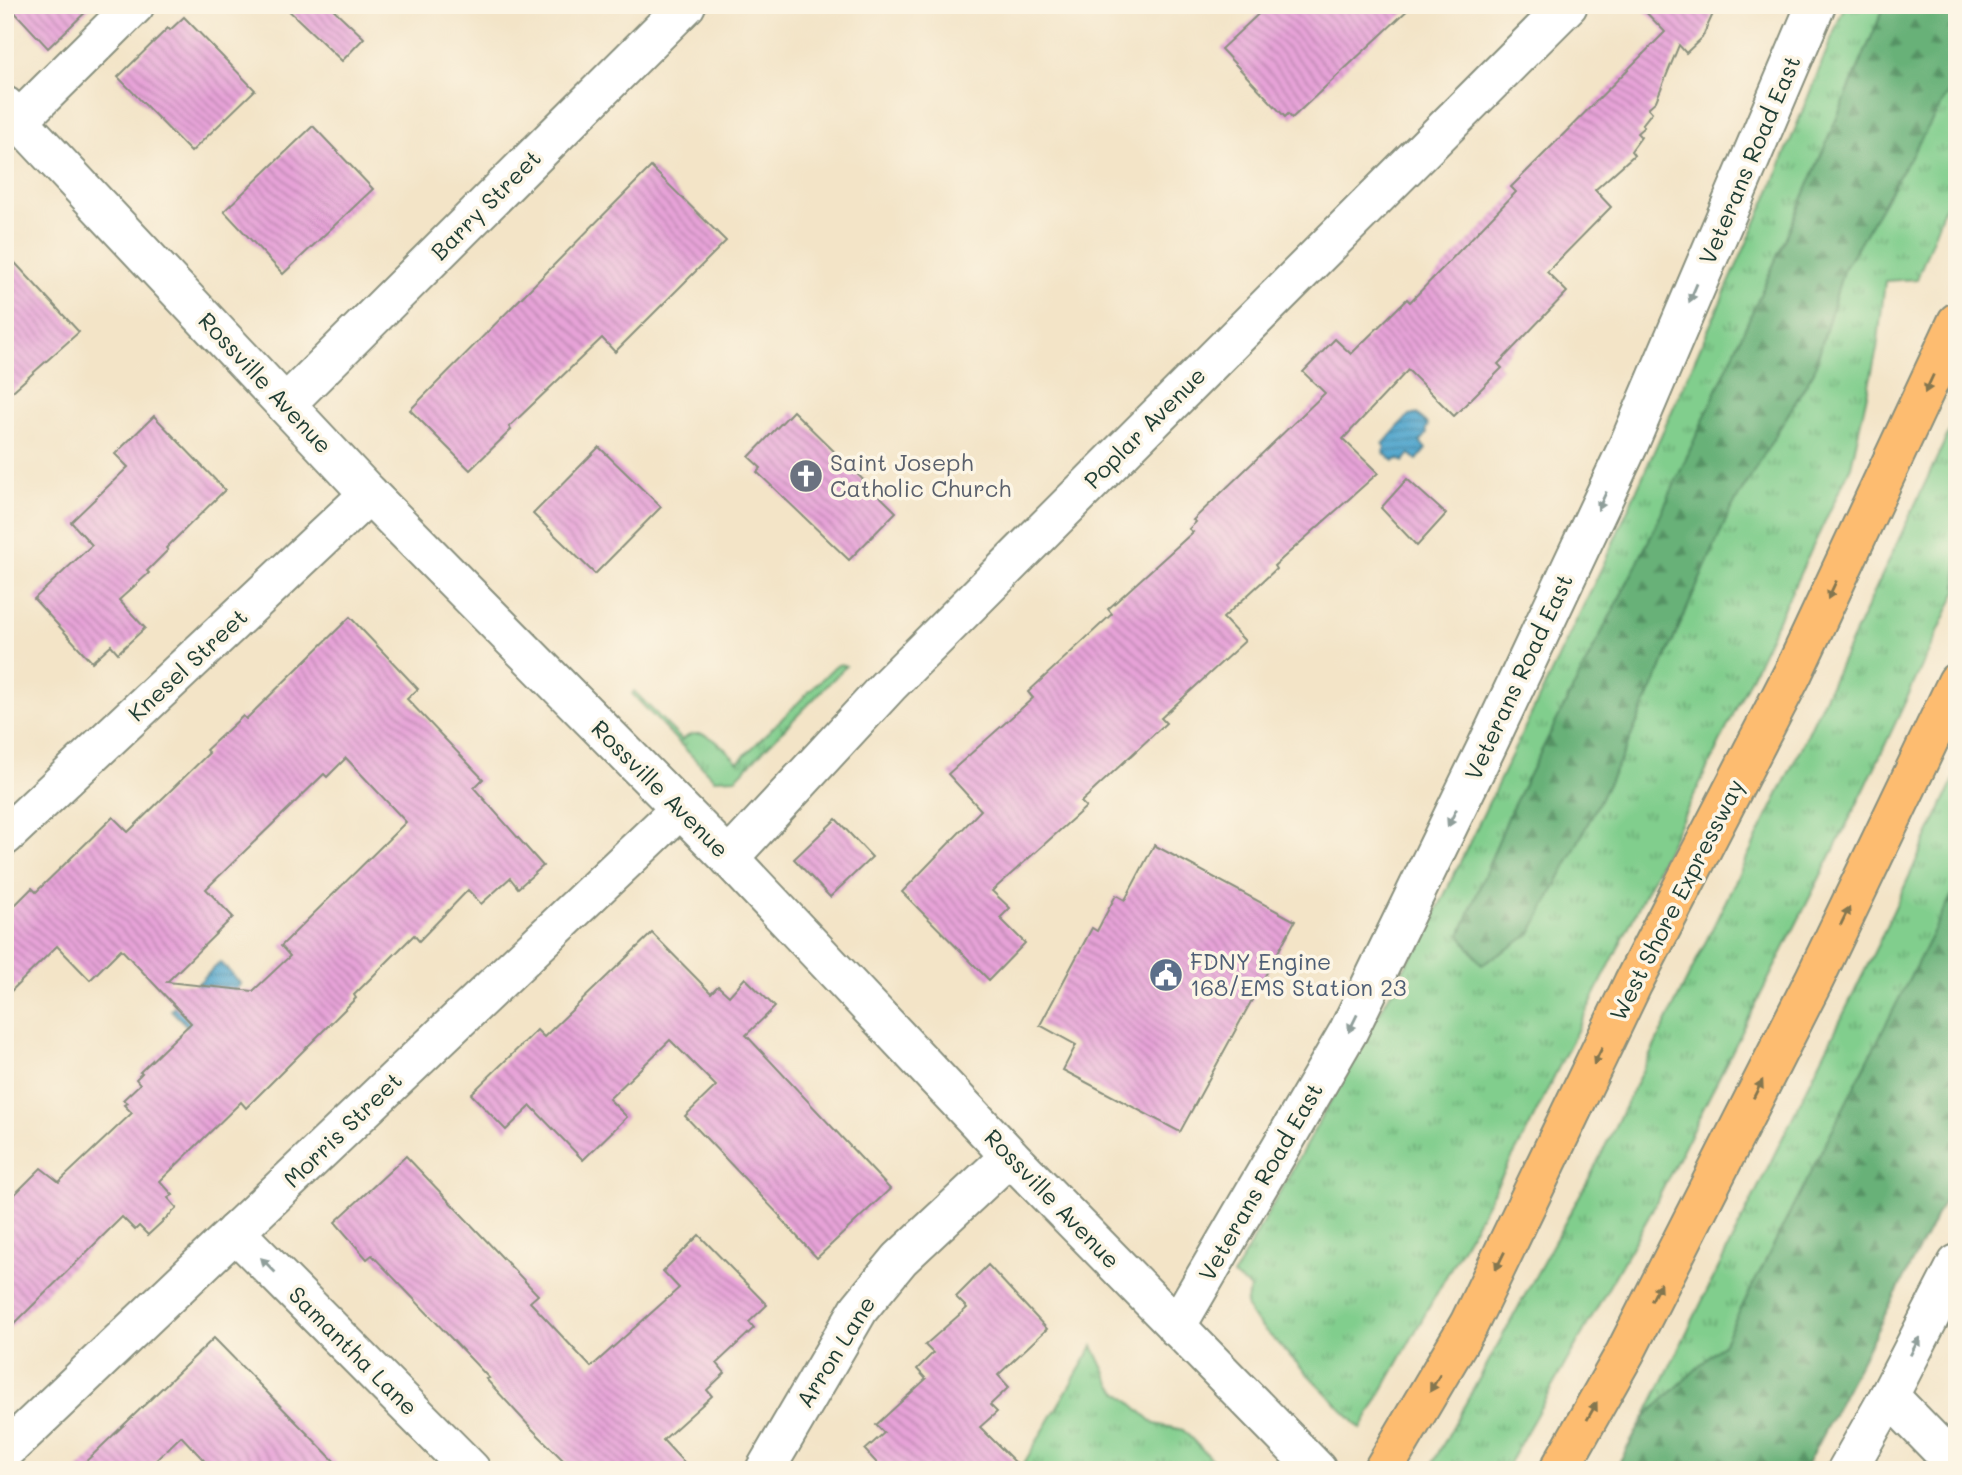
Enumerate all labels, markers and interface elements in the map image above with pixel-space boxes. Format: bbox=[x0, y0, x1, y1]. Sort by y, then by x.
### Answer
street label: Veterans Road East bbox=[1692, 51, 1807, 269]
street label: Barry Street bbox=[424, 143, 547, 266]
one-way arrow bbox=[1687, 283, 1698, 304]
street label: Rossville Avenue bbox=[192, 305, 339, 459]
street label: Poplar Avenue bbox=[1077, 360, 1212, 495]
one-way arrow bbox=[1923, 374, 1935, 394]
place label: Saint Joseph Catholic Church bbox=[830, 447, 1011, 503]
church icon: Saint Joseph Catholic Church bbox=[787, 457, 825, 495]
one-way arrow bbox=[1596, 491, 1607, 512]
street label: Veterans Road East bbox=[1457, 569, 1579, 784]
one-way arrow bbox=[1826, 580, 1838, 600]
street label: Knesel Street bbox=[121, 601, 253, 727]
street label: Rossville Avenue bbox=[586, 713, 736, 863]
street label: West Shore Expressway bbox=[1602, 774, 1750, 1025]
one-way arrow bbox=[1446, 808, 1457, 828]
one-way arrow bbox=[1839, 906, 1850, 926]
place label: FDNY Engine 168/EMS Station 23 bbox=[1190, 946, 1407, 1002]
public building icon: FDNY Engine 168/EMS Station 23 bbox=[1147, 956, 1185, 994]
one-way arrow bbox=[1347, 1013, 1358, 1033]
one-way arrow bbox=[1593, 1046, 1604, 1066]
street label: Morris Street bbox=[277, 1065, 408, 1194]
street label: Veterans Road East bbox=[1191, 1077, 1329, 1286]
one-way arrow bbox=[1753, 1079, 1764, 1099]
street label: Rossville Avenue bbox=[978, 1122, 1127, 1274]
one-way arrow bbox=[1494, 1251, 1505, 1271]
one-way arrow bbox=[259, 1256, 276, 1273]
street label: Samantha Lane bbox=[283, 1279, 425, 1421]
one-way arrow bbox=[1650, 1282, 1661, 1302]
street label: Arron Lane bbox=[789, 1290, 881, 1413]
one-way arrow bbox=[1909, 1336, 1921, 1356]
one-way arrow bbox=[1428, 1373, 1441, 1392]
one-way arrow bbox=[1586, 1402, 1598, 1421]

